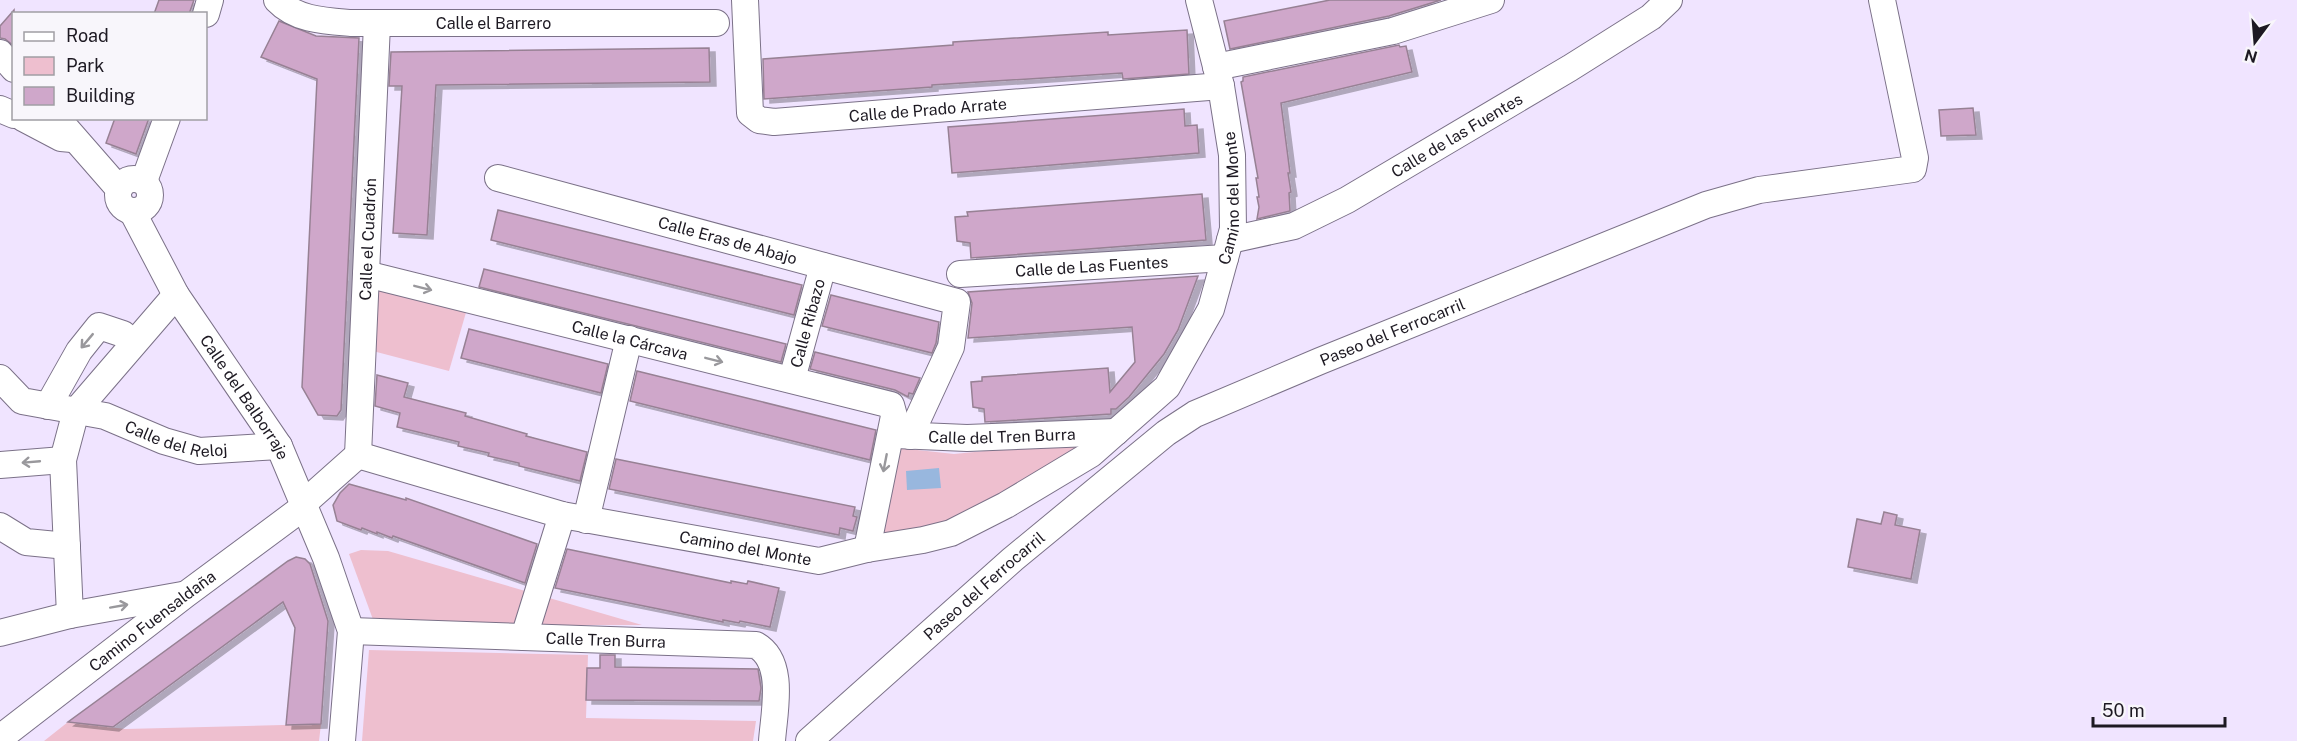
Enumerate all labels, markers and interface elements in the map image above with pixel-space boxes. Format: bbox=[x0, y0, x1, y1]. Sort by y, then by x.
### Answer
legend bbox=[12, 12, 207, 120]
north arrow bbox=[2225, 12, 2285, 72]
street label: Calle el Barrero bbox=[436, 14, 551, 33]
text: Road bbox=[66, 25, 109, 46]
text: N bbox=[2242, 45, 2260, 67]
text: Park bbox=[66, 55, 104, 76]
text: Building bbox=[66, 85, 135, 106]
street label: Calle de las Fuentes bbox=[1388, 89, 1526, 181]
street label: Calle de Prado Arrate bbox=[848, 94, 1008, 125]
street label: Camino del Monte bbox=[1214, 130, 1242, 267]
street label: Calle el Cuadrón bbox=[355, 178, 380, 301]
street label: Calle Eras de Abajo bbox=[656, 212, 799, 268]
street label: Calle de Las Fuentes bbox=[1015, 252, 1169, 280]
street label: Calle Ribazo bbox=[786, 276, 829, 370]
one-way arrow bbox=[413, 283, 432, 295]
street label: Paseo del Ferrocarril bbox=[1317, 294, 1468, 370]
street label: Calle la Cárcava bbox=[570, 316, 690, 363]
street label: Calle del Balborraje bbox=[196, 331, 293, 462]
one-way arrow bbox=[80, 333, 94, 348]
one-way arrow bbox=[705, 355, 724, 367]
street label: Calle del Reloj bbox=[122, 416, 228, 461]
street label: Calle del Tren Burra bbox=[928, 424, 1076, 448]
one-way arrow bbox=[879, 452, 890, 472]
one-way arrow bbox=[22, 457, 42, 468]
street label: Camino del Monte bbox=[678, 527, 813, 569]
street label: Paseo del Ferrocarril bbox=[920, 527, 1048, 644]
street label: Camino Fuensaldaña bbox=[85, 566, 219, 675]
one-way arrow bbox=[108, 600, 128, 611]
street label: Calle Tren Burra bbox=[545, 628, 666, 651]
scale bar bbox=[2093, 690, 2225, 728]
text: 50 m bbox=[2102, 700, 2145, 721]

